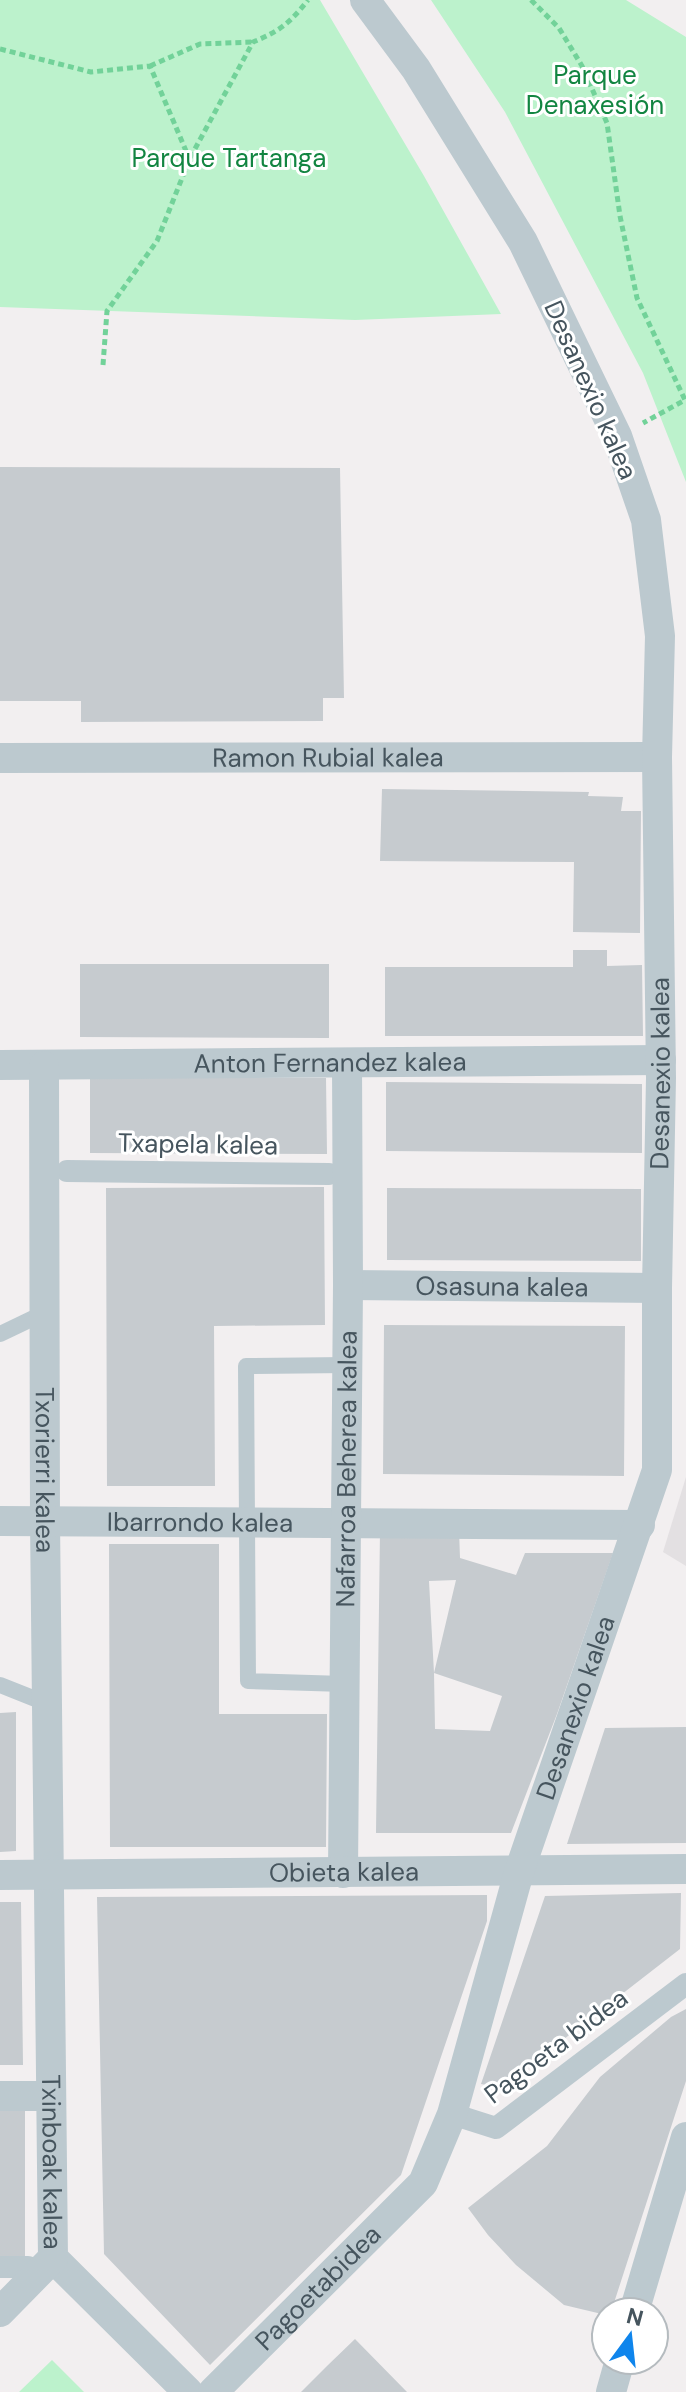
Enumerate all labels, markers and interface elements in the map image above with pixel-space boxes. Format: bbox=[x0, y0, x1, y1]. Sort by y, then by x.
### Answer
park label: Parque Denaxesión bbox=[526, 58, 664, 122]
park label: Parque Tartanga bbox=[132, 141, 326, 175]
street label: Desanexio kalea bbox=[536, 295, 646, 485]
street label: Ramon Rubial kalea bbox=[212, 740, 444, 775]
street label: Desanexio kalea bbox=[642, 977, 678, 1170]
street label: Anton Fernandez kalea bbox=[193, 1044, 467, 1081]
street label: Txapela kalea bbox=[118, 1126, 278, 1162]
street label: Osasuna kalea bbox=[415, 1269, 589, 1304]
street label: Nafarroa Beherea kalea bbox=[328, 1330, 365, 1608]
street label: Txorierri kalea bbox=[28, 1387, 62, 1553]
street label: Ibarrondo kalea bbox=[107, 1505, 293, 1540]
street label: Desanexio kalea bbox=[528, 1611, 623, 1804]
street label: Obieta kalea bbox=[269, 1854, 419, 1890]
street label: Pagoeta bidea bbox=[477, 1981, 635, 2111]
street label: Txinboak kalea bbox=[34, 2074, 70, 2250]
street label: Pagoetabidea bbox=[248, 2218, 388, 2358]
north arrow bbox=[590, 2296, 670, 2376]
text: N bbox=[624, 2301, 647, 2333]

